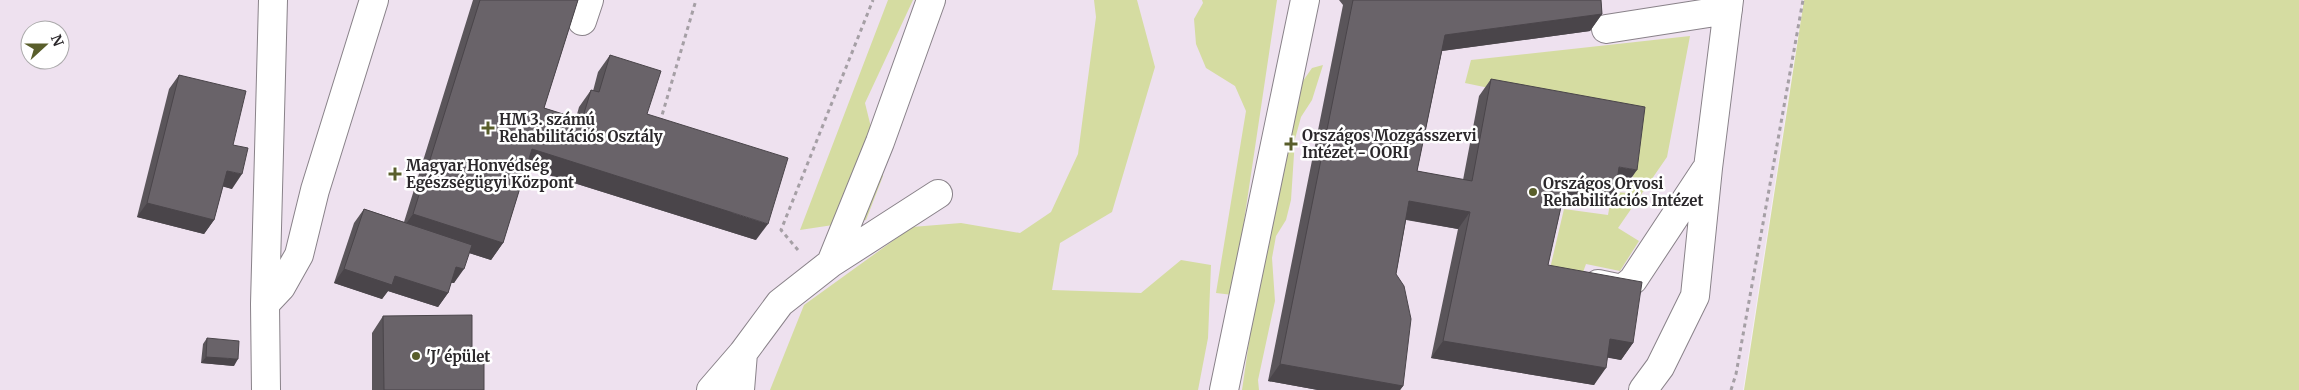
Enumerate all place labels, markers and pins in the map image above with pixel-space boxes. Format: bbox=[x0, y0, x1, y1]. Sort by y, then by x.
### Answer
place label: HM 3. számú Rehabilitációs Osztály bbox=[499, 110, 663, 146]
marker: HM 3. számú Rehabilitációs Osztály bbox=[481, 121, 495, 135]
place label: Országos Mozgásszervi Intézet - OORI bbox=[1302, 126, 1477, 162]
marker: Országos Mozgásszervi Intézet - OORI bbox=[1284, 137, 1298, 151]
place label: Magyar Honvédség Egészségügyi Központ bbox=[406, 156, 574, 192]
marker: Magyar Honvédség Egészségügyi Központ bbox=[388, 167, 402, 181]
place label: Országos Orvosi Rehabilitációs Intézet bbox=[1543, 174, 1704, 210]
marker: Országos Orvosi Rehabilitációs Intézet bbox=[1527, 186, 1539, 198]
place label: 'J' épület bbox=[426, 347, 490, 366]
marker: 'J' épület bbox=[410, 350, 422, 362]

